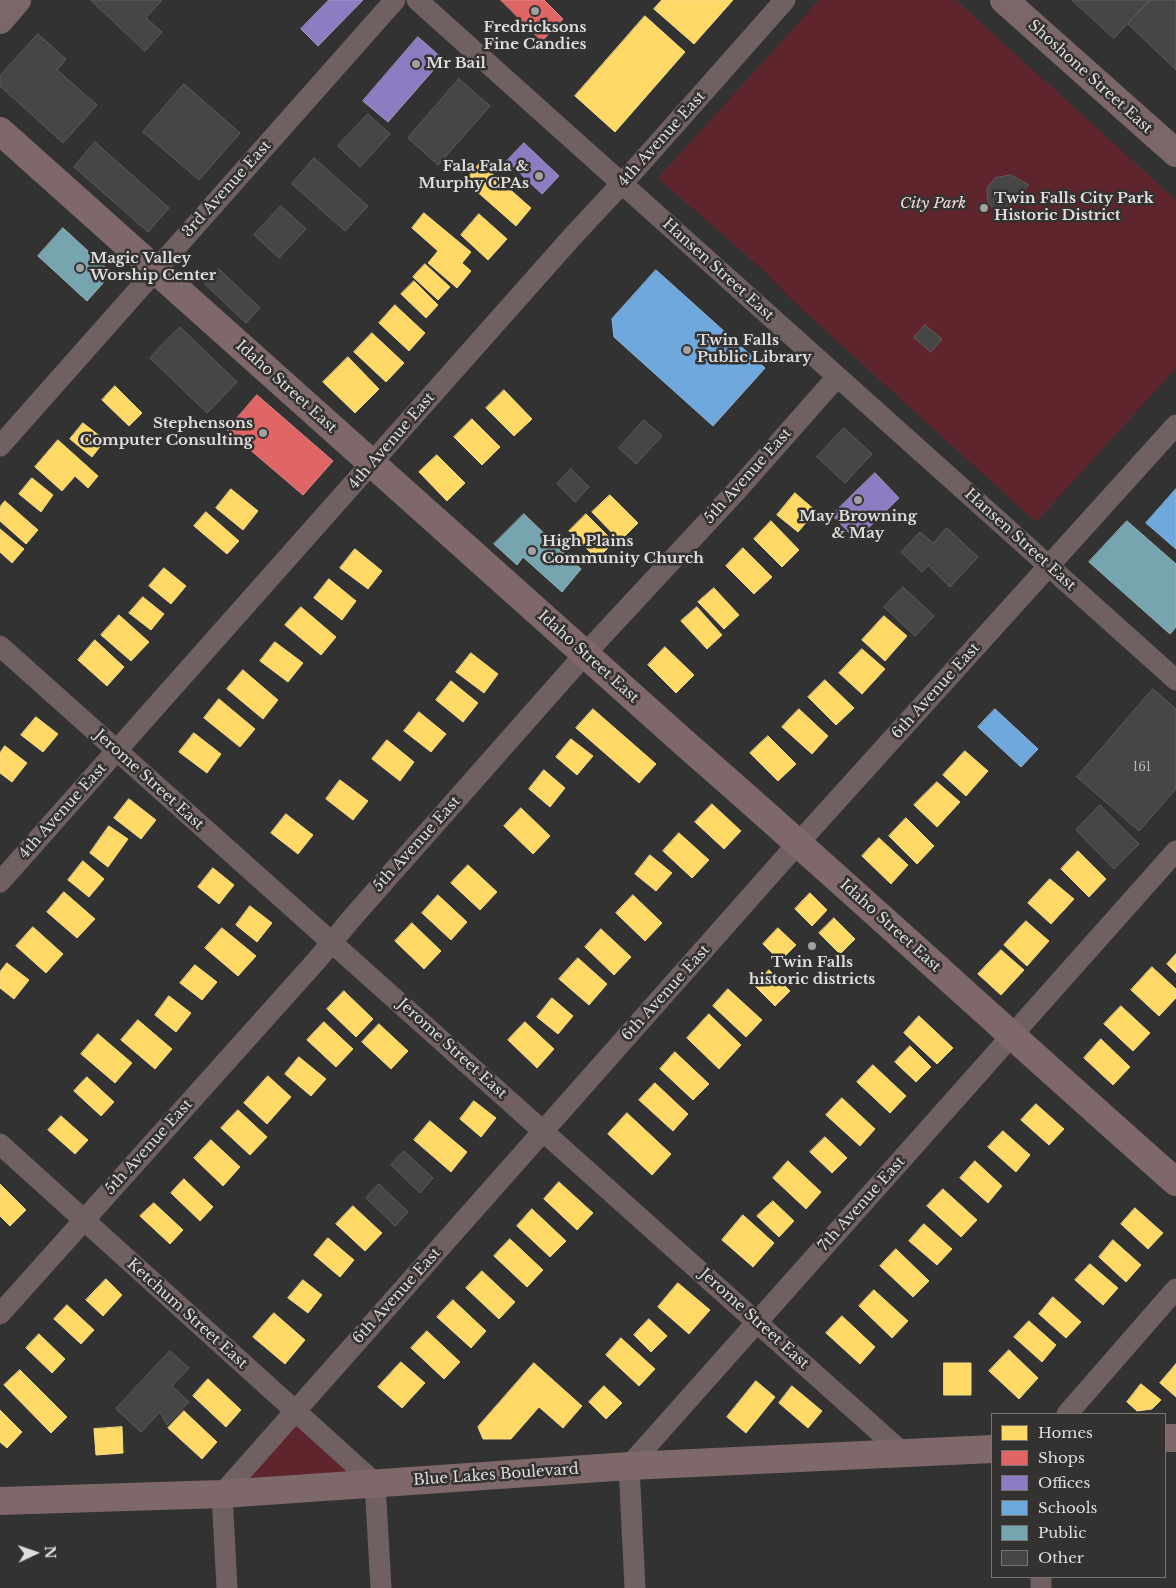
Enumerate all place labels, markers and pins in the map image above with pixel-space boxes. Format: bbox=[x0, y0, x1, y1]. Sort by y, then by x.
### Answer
marker: Fredricksons Fine Candies bbox=[529, 5, 541, 17]
place label: Fredricksons Fine Candies bbox=[484, 19, 586, 54]
place label: Mr Bail bbox=[426, 55, 486, 73]
marker: Mr Bail bbox=[410, 58, 422, 70]
place label: Fala Fala & Murphy CPAs bbox=[418, 158, 529, 193]
marker: Fala Fala & Murphy CPAs bbox=[533, 170, 545, 182]
place label: Twin Falls City Park Historic District bbox=[994, 190, 1154, 225]
marker: Twin Falls City Park Historic District bbox=[978, 202, 990, 214]
place label: Magic Valley Worship Center bbox=[90, 250, 216, 285]
marker: Magic Valley Worship Center bbox=[74, 262, 86, 274]
place label: Twin Falls Public Library bbox=[697, 332, 812, 367]
marker: Twin Falls Public Library bbox=[681, 344, 693, 356]
place label: Stephensons Computer Consulting bbox=[80, 415, 253, 450]
marker: Stephensons Computer Consulting bbox=[257, 427, 269, 439]
marker: May Browning & May bbox=[852, 494, 864, 506]
place label: May Browning & May bbox=[799, 508, 917, 543]
place label: High Plains Community Church bbox=[542, 533, 704, 568]
marker: High Plains Community Church bbox=[526, 545, 538, 557]
marker: Twin Falls historic districts bbox=[806, 940, 818, 952]
place label: Twin Falls historic districts bbox=[749, 954, 875, 989]

